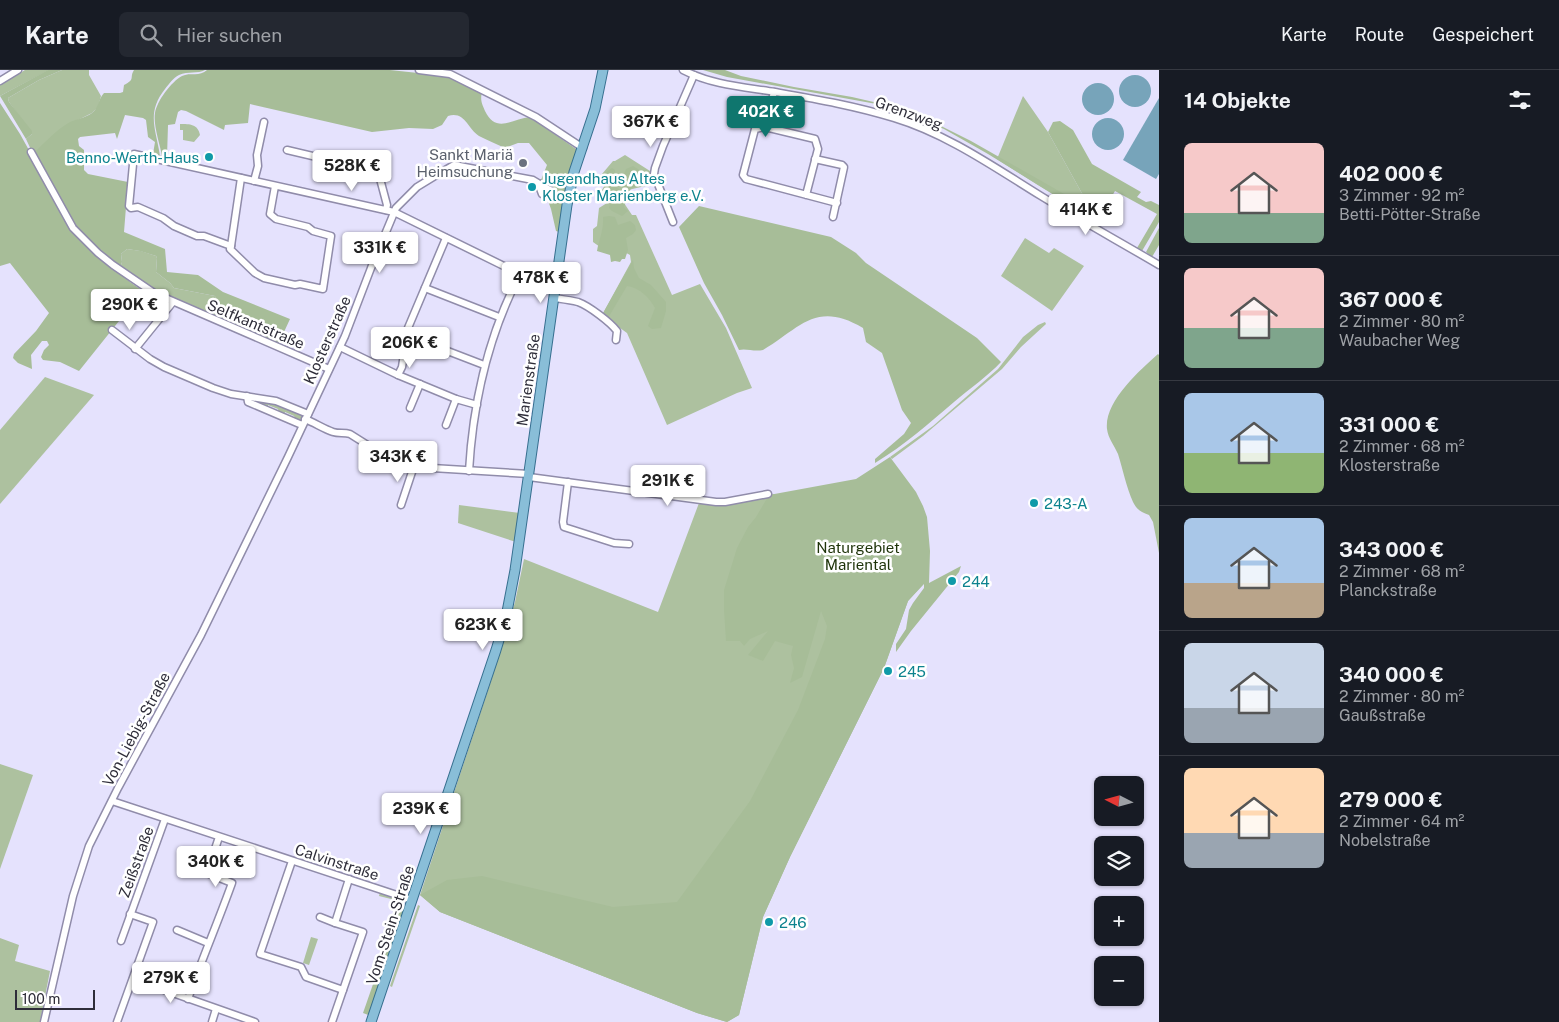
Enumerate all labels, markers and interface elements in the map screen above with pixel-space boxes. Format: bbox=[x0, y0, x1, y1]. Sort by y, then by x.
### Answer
search box bbox=[119, 12, 469, 57]
text: Karte bbox=[25, 21, 89, 49]
icon: search bbox=[137, 21, 165, 49]
text: Hier suchen bbox=[177, 24, 282, 46]
text: Karte bbox=[1281, 24, 1327, 45]
text: Route bbox=[1355, 24, 1404, 45]
text: Gespeichert bbox=[1432, 24, 1534, 45]
icon: filters bbox=[1506, 86, 1534, 114]
text: 14 Objekte bbox=[1184, 88, 1291, 113]
street label: Grenzweg bbox=[873, 93, 945, 133]
pin: 402K € bbox=[725, 96, 807, 138]
text: 402K € bbox=[738, 102, 794, 121]
pin: 367K € bbox=[610, 106, 692, 148]
text: 367K € bbox=[623, 112, 679, 131]
place label: Sankt Mariä Heimsuchung bbox=[417, 146, 513, 180]
place label: Benno-Werth-Haus bbox=[66, 149, 199, 166]
pin: 528K € bbox=[311, 150, 393, 192]
marker: Benno-Werth-Haus bbox=[203, 151, 215, 163]
text: 528K € bbox=[323, 156, 381, 175]
marker: Sankt Mariä Heimsuchung bbox=[517, 157, 529, 169]
text: 402 000 € bbox=[1339, 161, 1443, 186]
icon: home bbox=[1224, 163, 1284, 223]
place label: Jugendhaus Altes Kloster Marienberg e.V. bbox=[542, 170, 704, 204]
marker: Jugendhaus Altes Kloster Marienberg e.V. bbox=[526, 181, 538, 193]
text: 3 Zimmer · 92 m² bbox=[1339, 186, 1464, 205]
pin: 414K € bbox=[1045, 194, 1127, 236]
text: 414K € bbox=[1059, 200, 1113, 219]
text: Betti-Pötter-Straße bbox=[1339, 205, 1480, 224]
pin: 331K € bbox=[339, 232, 421, 274]
text: 331K € bbox=[353, 238, 407, 257]
pin: 478K € bbox=[500, 262, 582, 304]
text: 478K € bbox=[513, 268, 569, 287]
text: 367 000 € bbox=[1339, 287, 1443, 312]
pin: 290K € bbox=[89, 288, 171, 331]
icon: home bbox=[1224, 288, 1284, 348]
street label: Klosterstraße bbox=[300, 293, 354, 387]
text: 290K € bbox=[102, 295, 158, 314]
street label: Selfkantstraße bbox=[205, 296, 307, 352]
text: 2 Zimmer · 80 m² bbox=[1339, 312, 1464, 331]
pin: 206K € bbox=[369, 326, 451, 369]
text: Waubacher Weg bbox=[1339, 331, 1460, 350]
text: 206K € bbox=[382, 333, 438, 352]
street label: Marienstraße bbox=[513, 333, 543, 427]
text: 331 000 € bbox=[1339, 412, 1439, 437]
icon: home bbox=[1224, 413, 1284, 473]
text: 2 Zimmer · 68 m² bbox=[1339, 437, 1465, 456]
pin: 343K € bbox=[357, 440, 439, 483]
text: 343K € bbox=[369, 447, 427, 466]
text: Klosterstraße bbox=[1339, 456, 1440, 475]
pin: 291K € bbox=[627, 464, 709, 507]
text: 291K € bbox=[641, 471, 695, 490]
place label: 243-A bbox=[1044, 495, 1088, 512]
marker: 243-A bbox=[1028, 497, 1040, 509]
text: 343 000 € bbox=[1339, 537, 1444, 562]
icon: home bbox=[1224, 538, 1284, 598]
park label: Naturgebiet Mariental bbox=[816, 539, 900, 573]
text: 2 Zimmer · 68 m² bbox=[1339, 562, 1465, 581]
place label: 244 bbox=[962, 573, 990, 590]
marker: 244 bbox=[946, 575, 958, 587]
text: Planckstraße bbox=[1339, 581, 1437, 600]
pin: 623K € bbox=[442, 608, 524, 651]
text: 623K € bbox=[455, 615, 511, 634]
text: 340 000 € bbox=[1339, 662, 1444, 687]
place label: 245 bbox=[898, 663, 926, 680]
icon: home bbox=[1224, 663, 1284, 723]
marker: 245 bbox=[882, 665, 894, 677]
street label: Von-Liebig-Straße bbox=[99, 669, 173, 789]
text: 2 Zimmer · 80 m² bbox=[1339, 687, 1464, 706]
text: Gaußstraße bbox=[1339, 706, 1426, 725]
north arrow bbox=[1094, 776, 1144, 826]
map controls bbox=[1094, 776, 1144, 1006]
text: 279 000 € bbox=[1339, 787, 1443, 812]
icon: home bbox=[1224, 788, 1284, 848]
pin: 239K € bbox=[380, 792, 462, 835]
text: 239K € bbox=[393, 799, 449, 818]
text: 2 Zimmer · 64 m² bbox=[1339, 812, 1464, 831]
street label: Zeißstraße bbox=[115, 824, 157, 900]
text: Nobelstraße bbox=[1339, 831, 1431, 850]
button: layers bbox=[1094, 836, 1144, 886]
street label: Calvinstraße bbox=[293, 840, 381, 884]
pin: 340K € bbox=[175, 846, 257, 888]
text: 340K € bbox=[188, 852, 244, 871]
street label: Vom-Stein-Straße bbox=[363, 863, 417, 987]
button: + bbox=[1094, 896, 1144, 946]
place label: 246 bbox=[779, 914, 807, 931]
marker: 246 bbox=[763, 916, 775, 928]
button: − bbox=[1094, 956, 1144, 1006]
pin: 279K € bbox=[130, 962, 212, 1004]
text: 279K € bbox=[143, 968, 199, 987]
scale bar bbox=[15, 987, 95, 1010]
text: 100 m bbox=[22, 991, 60, 1007]

